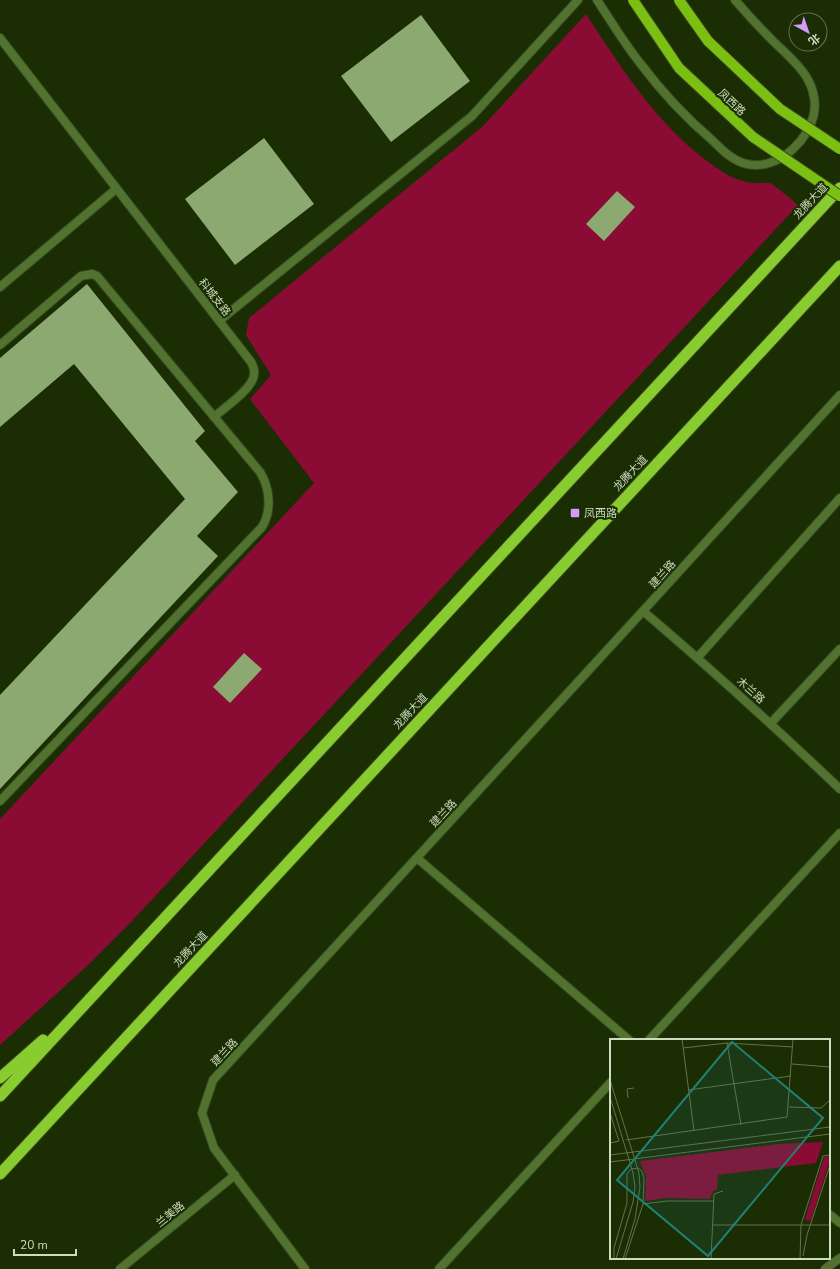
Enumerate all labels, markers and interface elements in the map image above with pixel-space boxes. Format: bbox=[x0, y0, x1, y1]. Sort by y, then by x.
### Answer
north arrow bbox=[788, 12, 828, 52]
text: 北 bbox=[805, 30, 823, 49]
street label: 凤西路 bbox=[714, 86, 749, 119]
street label: 龙腾大道 bbox=[790, 180, 831, 223]
street label: 科城支路 bbox=[195, 275, 234, 319]
street label: 龙腾大道 bbox=[610, 452, 651, 495]
place label: 凤西路 bbox=[584, 506, 617, 521]
marker: 凤西路 bbox=[569, 507, 581, 519]
street label: 建兰路 bbox=[646, 557, 679, 592]
street label: 木兰路 bbox=[733, 674, 768, 707]
street label: 龙腾大道 bbox=[390, 690, 431, 733]
street label: 建兰路 bbox=[427, 796, 460, 831]
street label: 龙腾大道 bbox=[170, 928, 211, 971]
street label: 建兰路 bbox=[208, 1035, 241, 1070]
inset map bbox=[610, 1039, 830, 1259]
street label: 兰美路 bbox=[153, 1198, 188, 1231]
scale bar bbox=[14, 1231, 76, 1257]
text: 20 m bbox=[20, 1237, 48, 1253]

